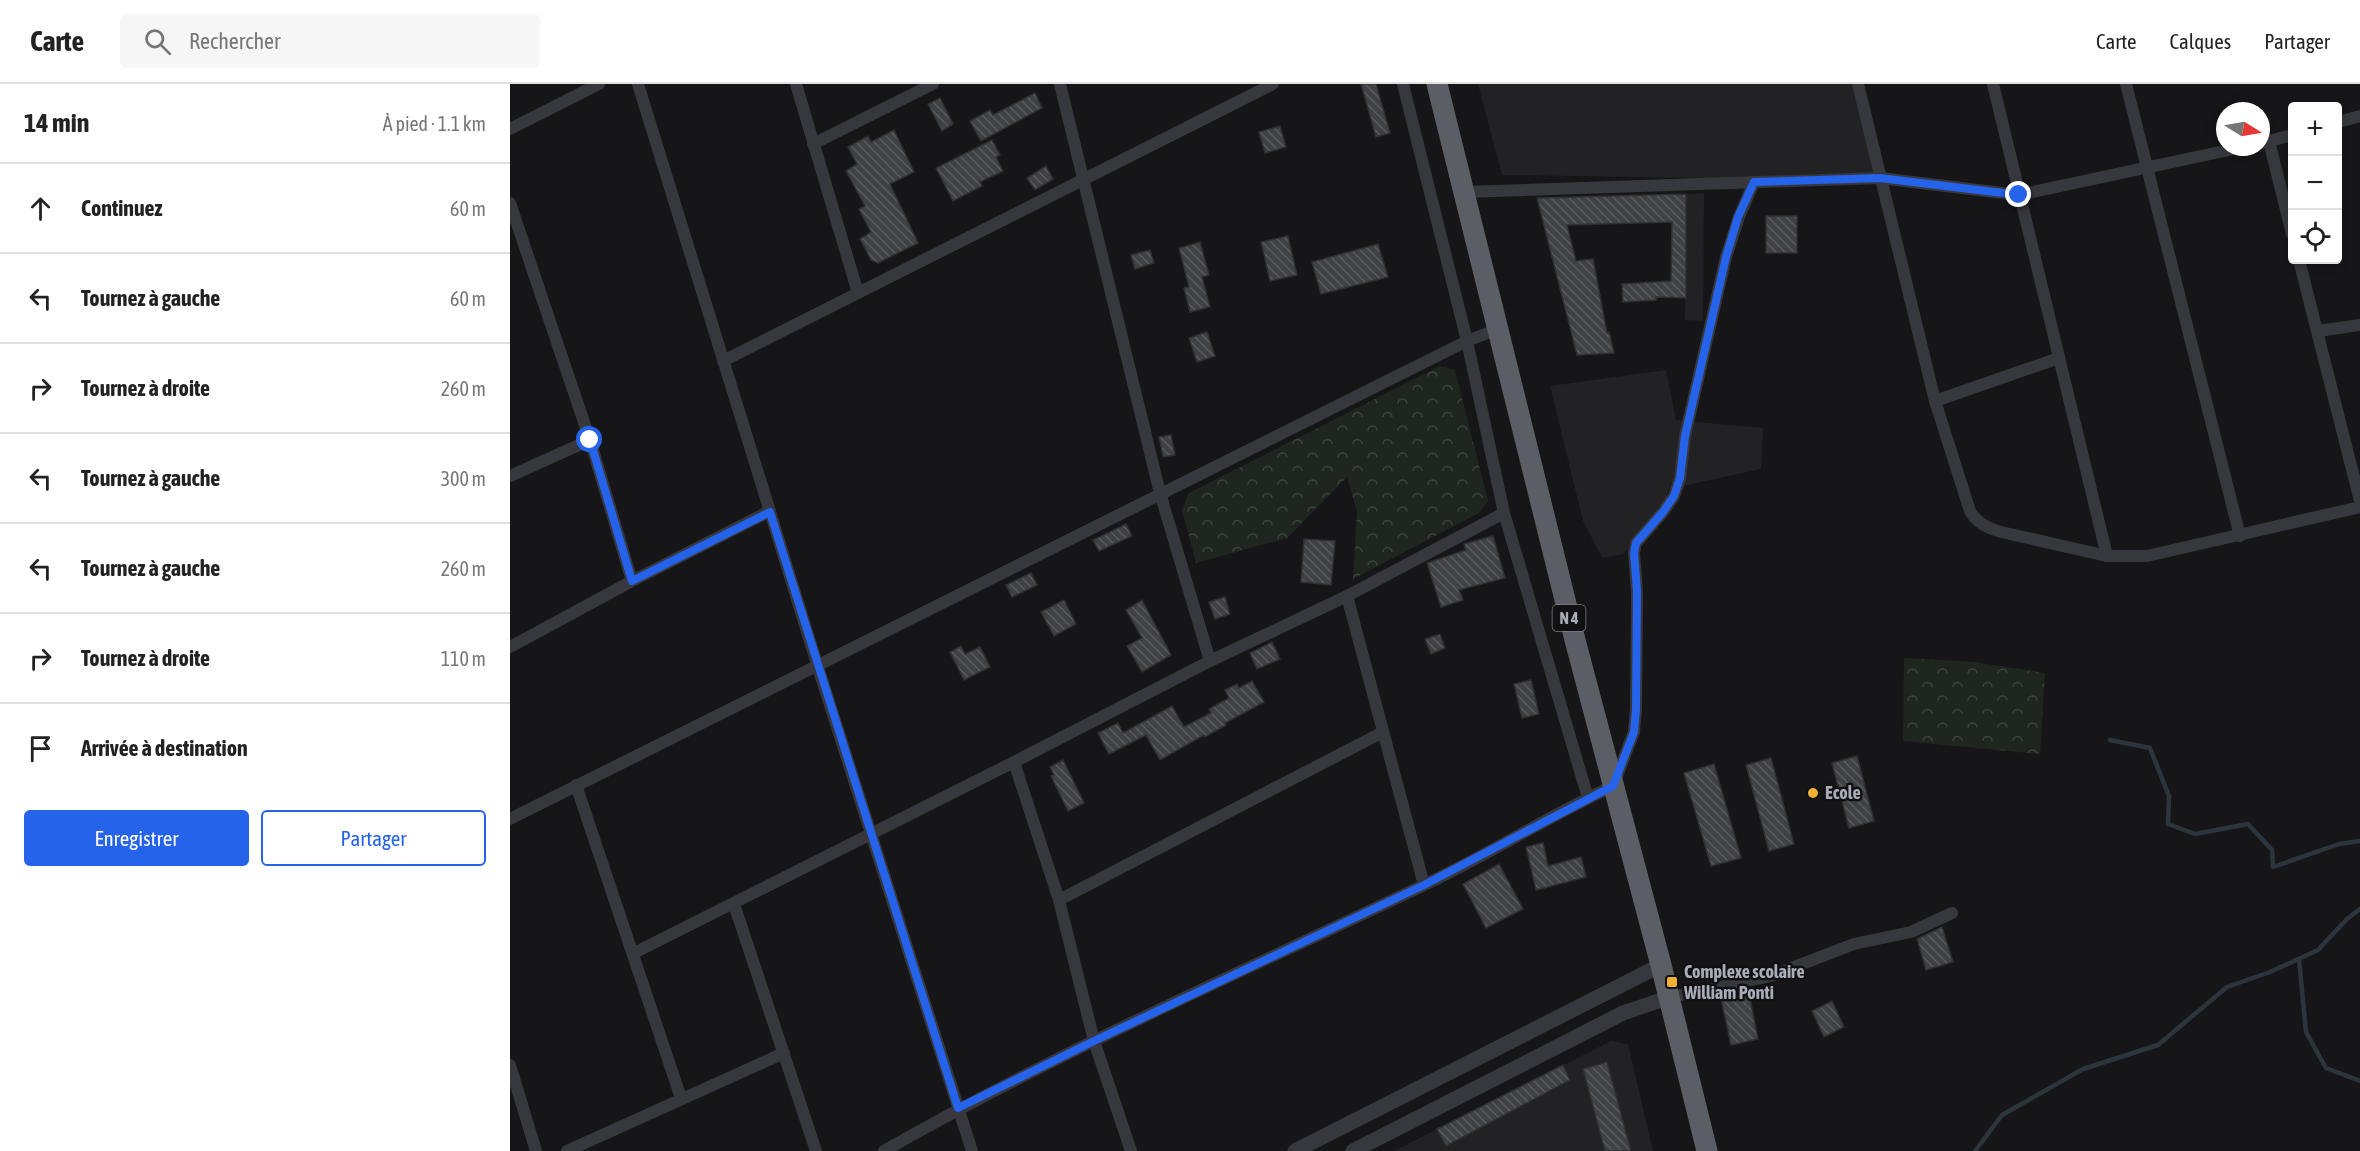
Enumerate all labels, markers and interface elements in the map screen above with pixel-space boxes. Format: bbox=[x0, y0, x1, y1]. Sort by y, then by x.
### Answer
search box bbox=[120, 14, 540, 68]
text: Carte bbox=[30, 25, 84, 57]
icon: search bbox=[141, 25, 174, 58]
text: Rechercher bbox=[189, 28, 281, 54]
text: Carte bbox=[2096, 29, 2137, 53]
text: Calques bbox=[2170, 29, 2231, 53]
text: Partager bbox=[2264, 29, 2330, 53]
north arrow bbox=[2216, 102, 2270, 156]
map controls bbox=[2288, 102, 2342, 264]
button: + bbox=[2288, 102, 2342, 156]
text: 14 min bbox=[24, 108, 89, 138]
text: À pied · 1.1 km bbox=[383, 112, 486, 135]
button: − bbox=[2288, 156, 2342, 210]
route end bbox=[2005, 181, 2031, 207]
icon: ahead bbox=[24, 192, 57, 225]
text: Continuez bbox=[81, 195, 163, 221]
text: 60 m bbox=[450, 197, 486, 220]
button: locate bbox=[2288, 210, 2342, 264]
icon: left bbox=[24, 282, 57, 315]
text: Tournez à gauche bbox=[81, 285, 220, 311]
text: 60 m bbox=[450, 287, 486, 310]
icon: right bbox=[24, 372, 57, 405]
text: Tournez à droite bbox=[81, 375, 210, 401]
text: 260 m bbox=[441, 377, 486, 400]
route start bbox=[576, 426, 602, 452]
icon: left bbox=[24, 462, 57, 495]
text: Tournez à gauche bbox=[81, 465, 220, 491]
text: 300 m bbox=[441, 467, 486, 490]
icon: left bbox=[24, 552, 57, 585]
text: Tournez à gauche bbox=[81, 555, 220, 581]
text: 260 m bbox=[441, 557, 486, 580]
road number: N 4 bbox=[1552, 605, 1586, 631]
icon: right bbox=[24, 642, 57, 675]
text: Tournez à droite bbox=[81, 645, 210, 671]
text: 110 m bbox=[441, 647, 486, 670]
icon: arrive bbox=[24, 732, 57, 765]
text: Arrivée à destination bbox=[81, 735, 248, 761]
place label: Ecole bbox=[1825, 782, 1861, 803]
marker: Ecole bbox=[1806, 786, 1820, 800]
button: Enregistrer bbox=[24, 810, 249, 866]
button: Partager bbox=[261, 810, 486, 866]
place label: Complexe scolaire William Ponti bbox=[1683, 961, 1805, 1003]
marker: Complexe scolaire William Ponti bbox=[1665, 975, 1679, 989]

